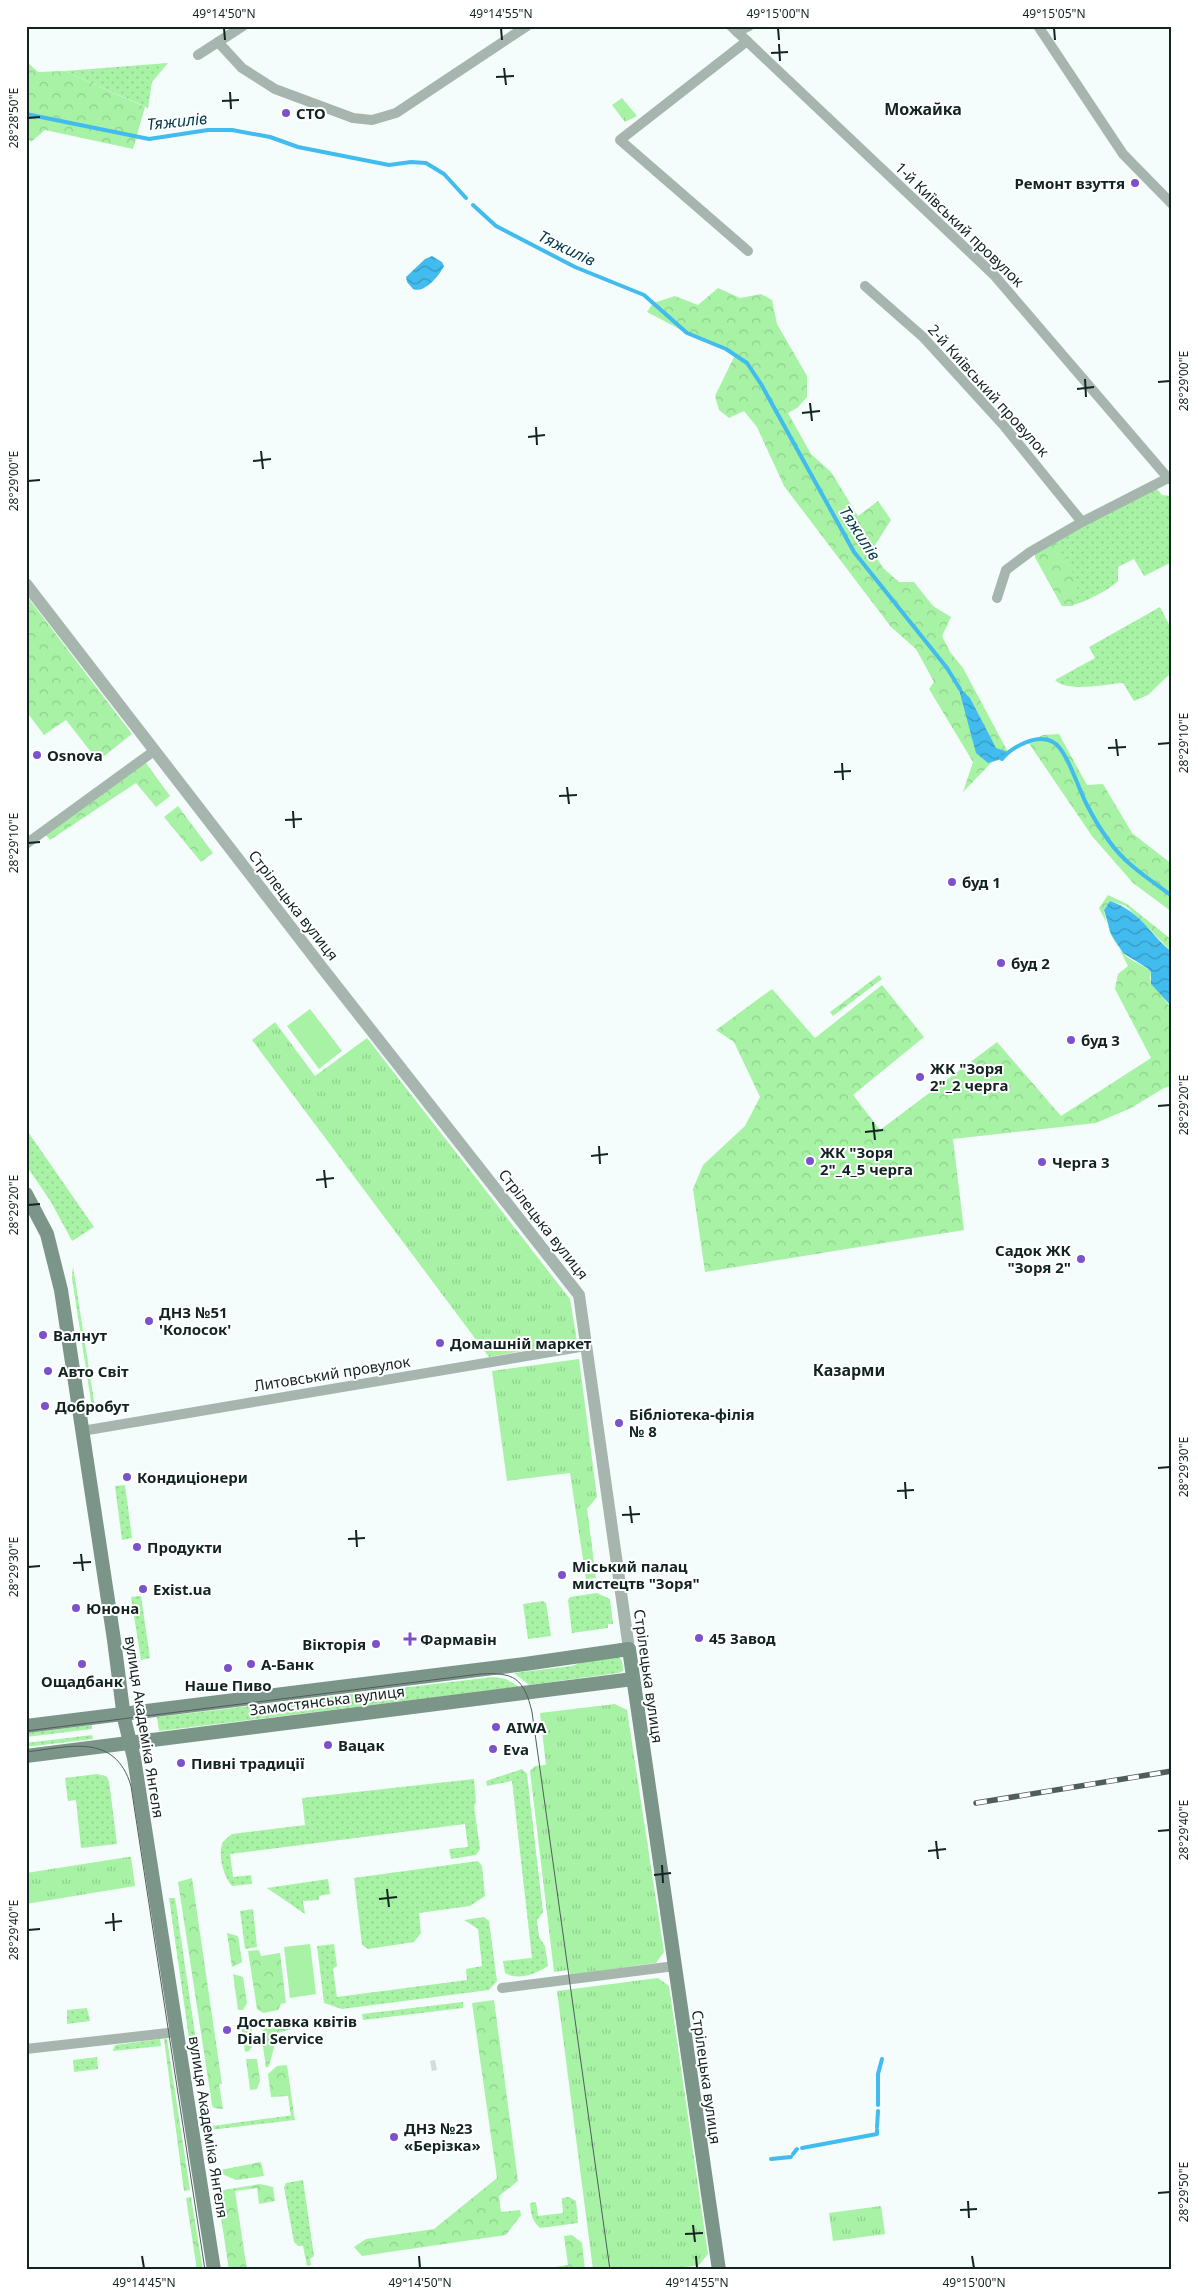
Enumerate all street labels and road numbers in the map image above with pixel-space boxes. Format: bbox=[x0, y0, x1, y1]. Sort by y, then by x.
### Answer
street label: 1-й Київський провулок bbox=[891, 157, 1029, 291]
street label: 2-й Київський провулок bbox=[924, 320, 1054, 461]
street label: Стрілецька вулиця bbox=[245, 846, 343, 964]
street label: Стрілецька вулиця bbox=[495, 1165, 593, 1283]
street label: Литовський провулок bbox=[252, 1351, 412, 1395]
street label: Стрілецька вулиця bbox=[630, 1608, 668, 1744]
street label: вулиця Академіка Янгеля bbox=[121, 1634, 169, 1820]
street label: Замостянська вулиця bbox=[248, 1681, 406, 1719]
street label: Стрілецька вулиця bbox=[688, 2009, 726, 2145]
street label: вулиця Академіка Янгеля bbox=[185, 2034, 233, 2220]

